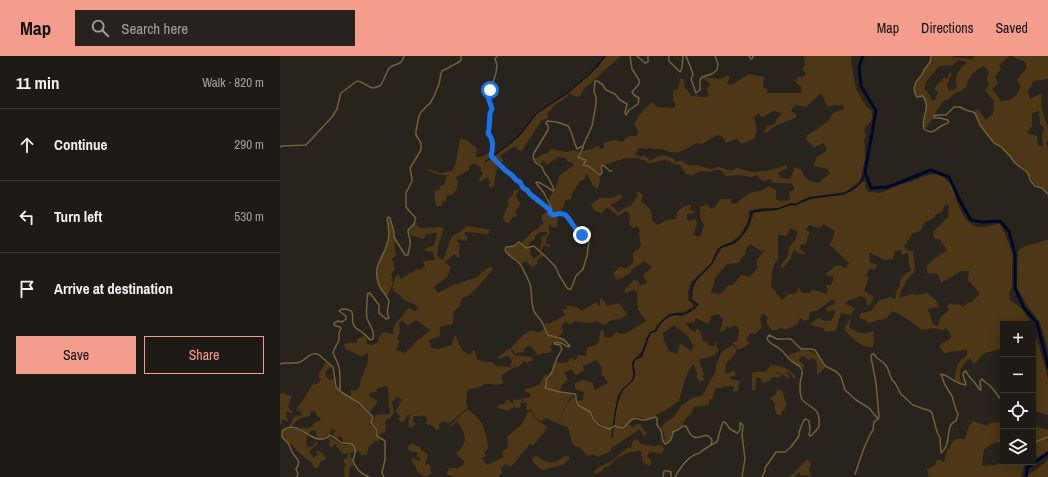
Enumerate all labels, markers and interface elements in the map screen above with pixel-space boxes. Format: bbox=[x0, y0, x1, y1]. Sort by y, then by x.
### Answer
search box bbox=[75, 10, 355, 46]
text: Map bbox=[20, 15, 51, 41]
icon: search bbox=[89, 17, 111, 39]
text: Search here bbox=[121, 18, 188, 39]
text: Map bbox=[877, 19, 899, 37]
text: Directions bbox=[921, 19, 973, 37]
text: Saved bbox=[995, 19, 1028, 37]
text: 11 min bbox=[16, 71, 59, 94]
text: Walk · 820 m bbox=[202, 74, 264, 91]
route start bbox=[481, 81, 499, 99]
icon: ahead bbox=[16, 134, 38, 156]
text: Continue bbox=[54, 134, 107, 155]
text: 290 m bbox=[234, 136, 264, 153]
icon: left bbox=[16, 206, 38, 228]
text: Turn left bbox=[54, 206, 102, 227]
text: 530 m bbox=[234, 208, 264, 225]
route end bbox=[573, 226, 591, 244]
icon: arrive bbox=[16, 278, 38, 300]
text: Arrive at destination bbox=[54, 278, 173, 299]
map controls bbox=[1000, 321, 1036, 465]
button: + bbox=[1000, 321, 1036, 357]
button: Save bbox=[16, 336, 136, 374]
button: Share bbox=[144, 336, 264, 374]
button: − bbox=[1000, 357, 1036, 393]
button: locate bbox=[1000, 393, 1036, 429]
button: layers bbox=[1000, 429, 1036, 465]

